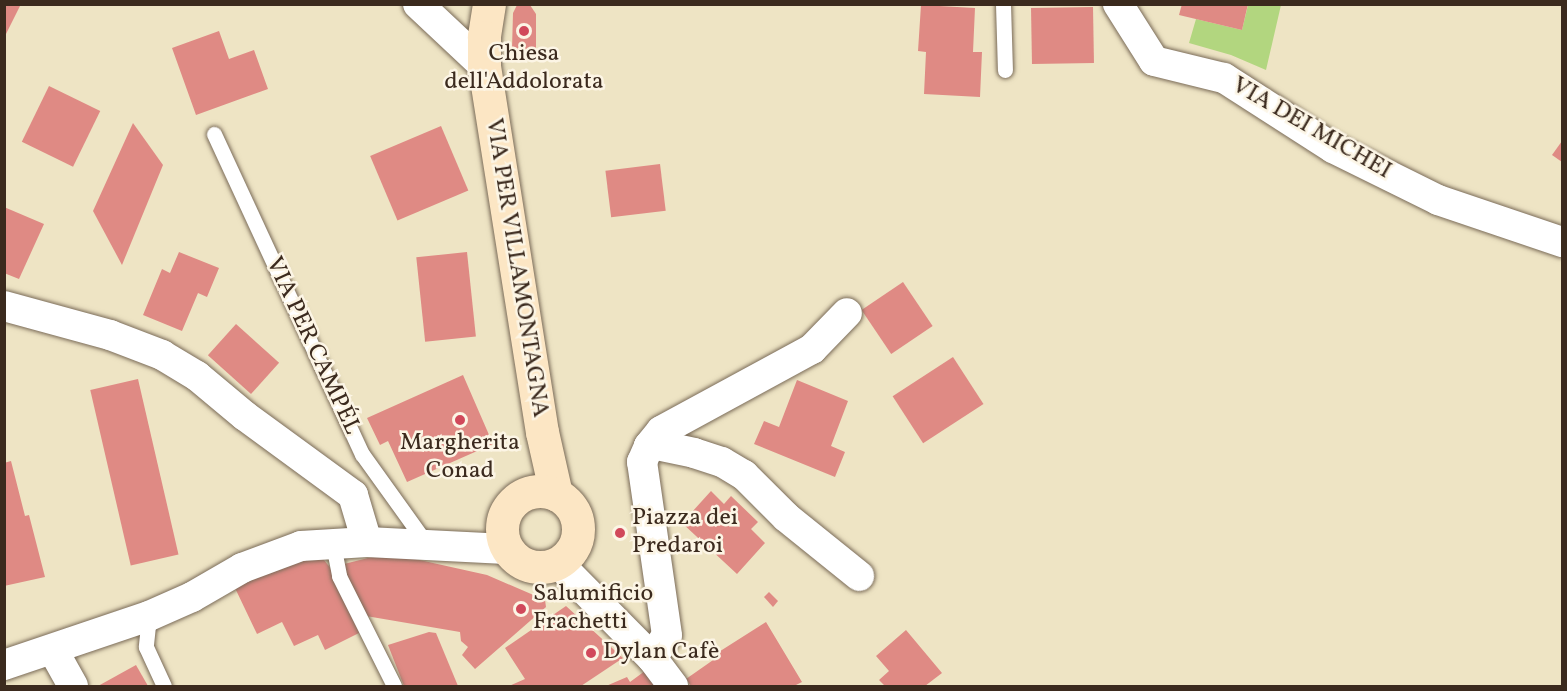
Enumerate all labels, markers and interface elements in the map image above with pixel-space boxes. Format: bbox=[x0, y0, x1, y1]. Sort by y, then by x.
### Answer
marker: Chiesa dell'Addolorata bbox=[517, 24, 531, 38]
place label: Chiesa dell'Addolorata bbox=[444, 41, 604, 97]
street label: VIA DEI MICHEI bbox=[1226, 72, 1396, 186]
street label: VIA PER VILLAMONTAGNA bbox=[478, 116, 554, 420]
street label: VIA PER CAMPÉL bbox=[258, 253, 366, 439]
marker: Margherita Conad bbox=[453, 413, 467, 427]
place label: Margherita Conad bbox=[400, 430, 520, 486]
place label: Piazza dei Predaroi bbox=[632, 505, 738, 561]
marker: Piazza dei Predaroi bbox=[613, 526, 627, 540]
place label: Salumificio Frachetti bbox=[533, 581, 653, 637]
marker: Salumificio Frachetti bbox=[514, 602, 528, 616]
place label: Dylan Cafè bbox=[603, 639, 719, 667]
marker: Dylan Cafè bbox=[584, 646, 598, 660]

